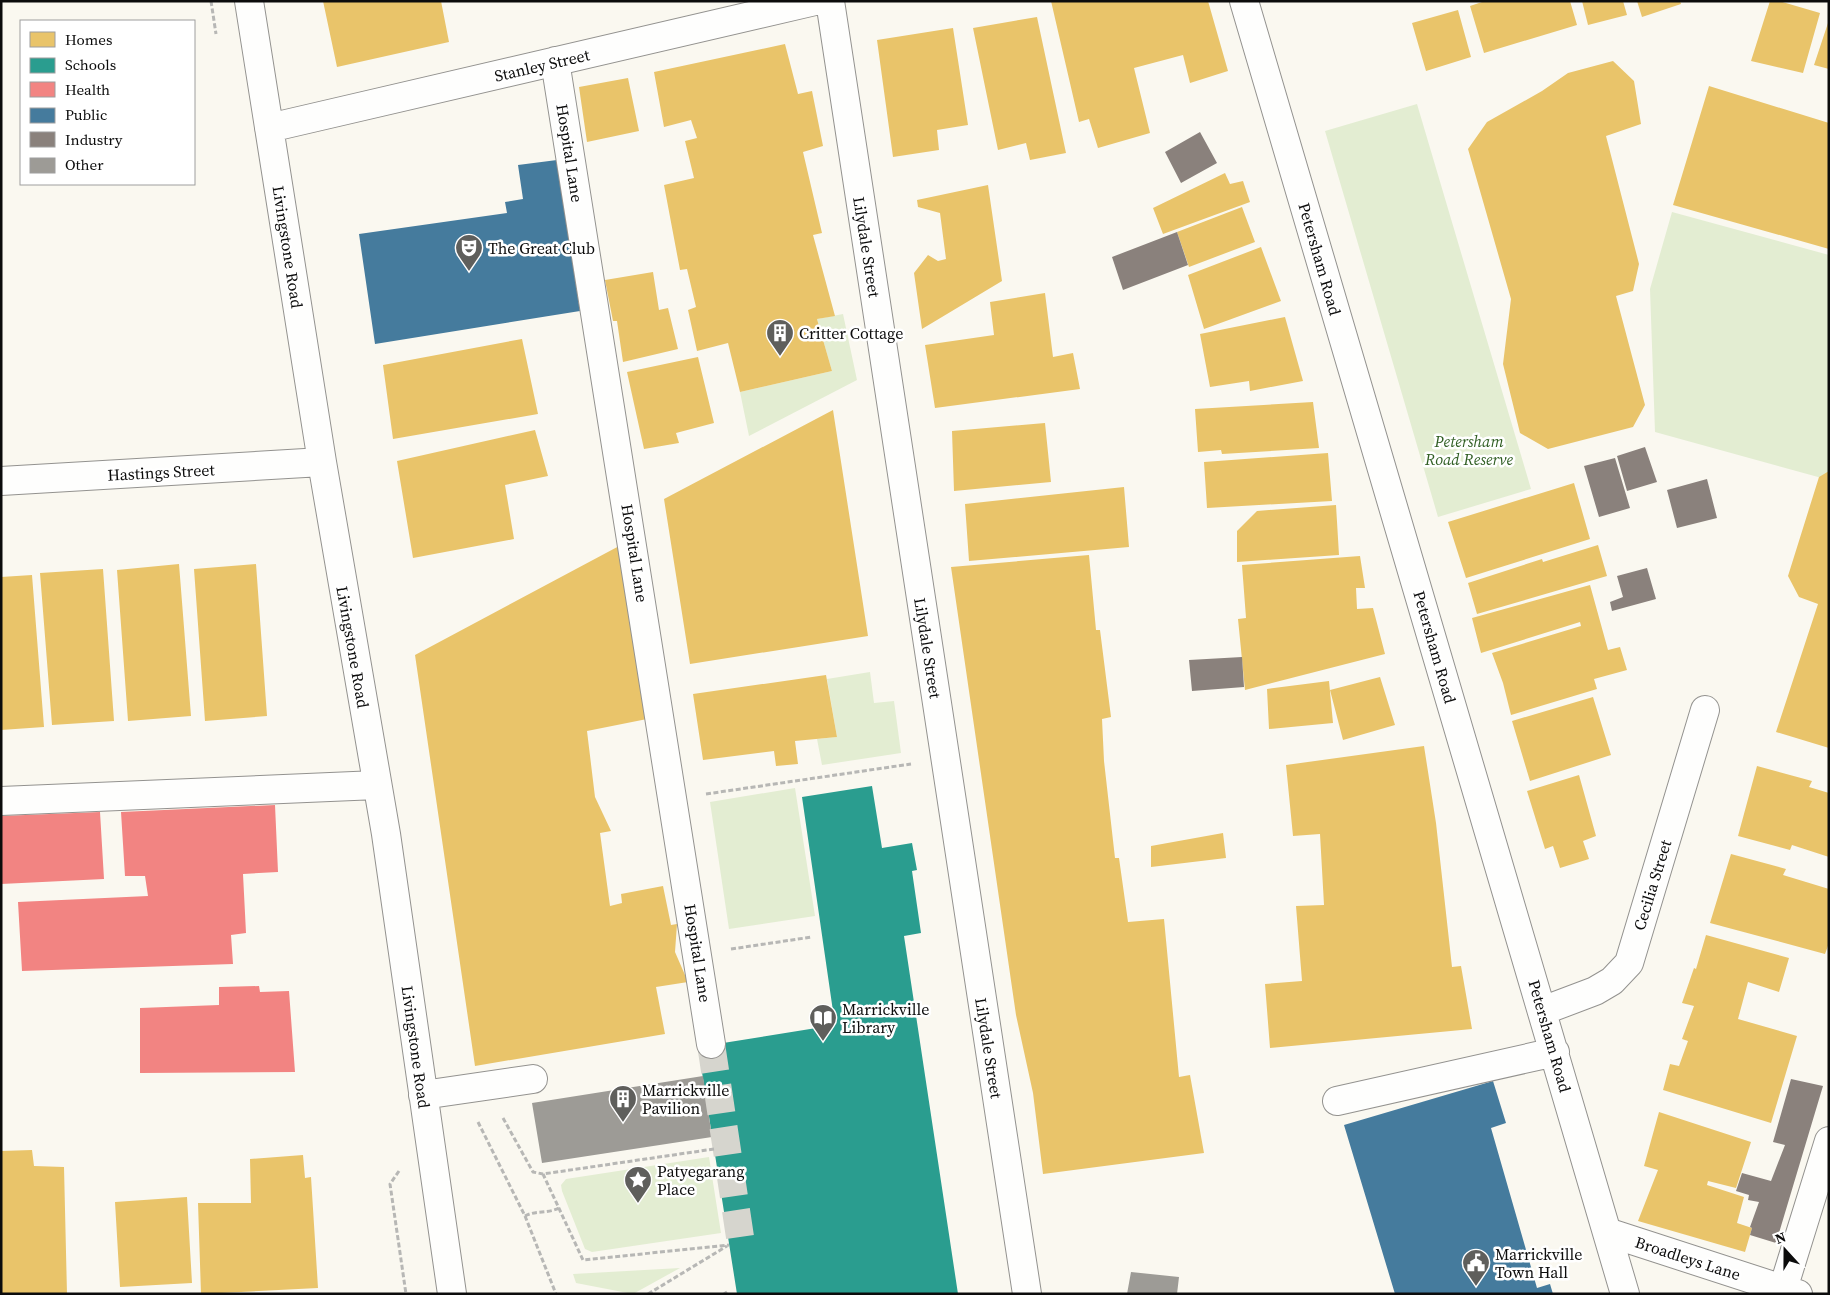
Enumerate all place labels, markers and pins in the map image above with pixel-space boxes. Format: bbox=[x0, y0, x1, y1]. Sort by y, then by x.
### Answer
theatre icon: The Great Club bbox=[454, 233, 484, 272]
place label: The Great Club bbox=[488, 237, 595, 259]
building icon: Critter Cottage bbox=[765, 318, 795, 357]
place label: Critter Cottage bbox=[799, 322, 903, 344]
place label: Marrickville Library bbox=[842, 998, 929, 1038]
library icon: Marrickville Library bbox=[808, 1003, 838, 1042]
place label: Marrickville Pavilion bbox=[642, 1079, 729, 1119]
building icon: Marrickville Pavilion bbox=[608, 1084, 638, 1123]
place label: Patyegarang Place bbox=[657, 1160, 744, 1200]
place icon: Patyegarang Place bbox=[623, 1165, 653, 1204]
place label: Marrickville Town Hall bbox=[1495, 1243, 1582, 1283]
public building icon: Marrickville Town Hall bbox=[1461, 1248, 1491, 1287]

